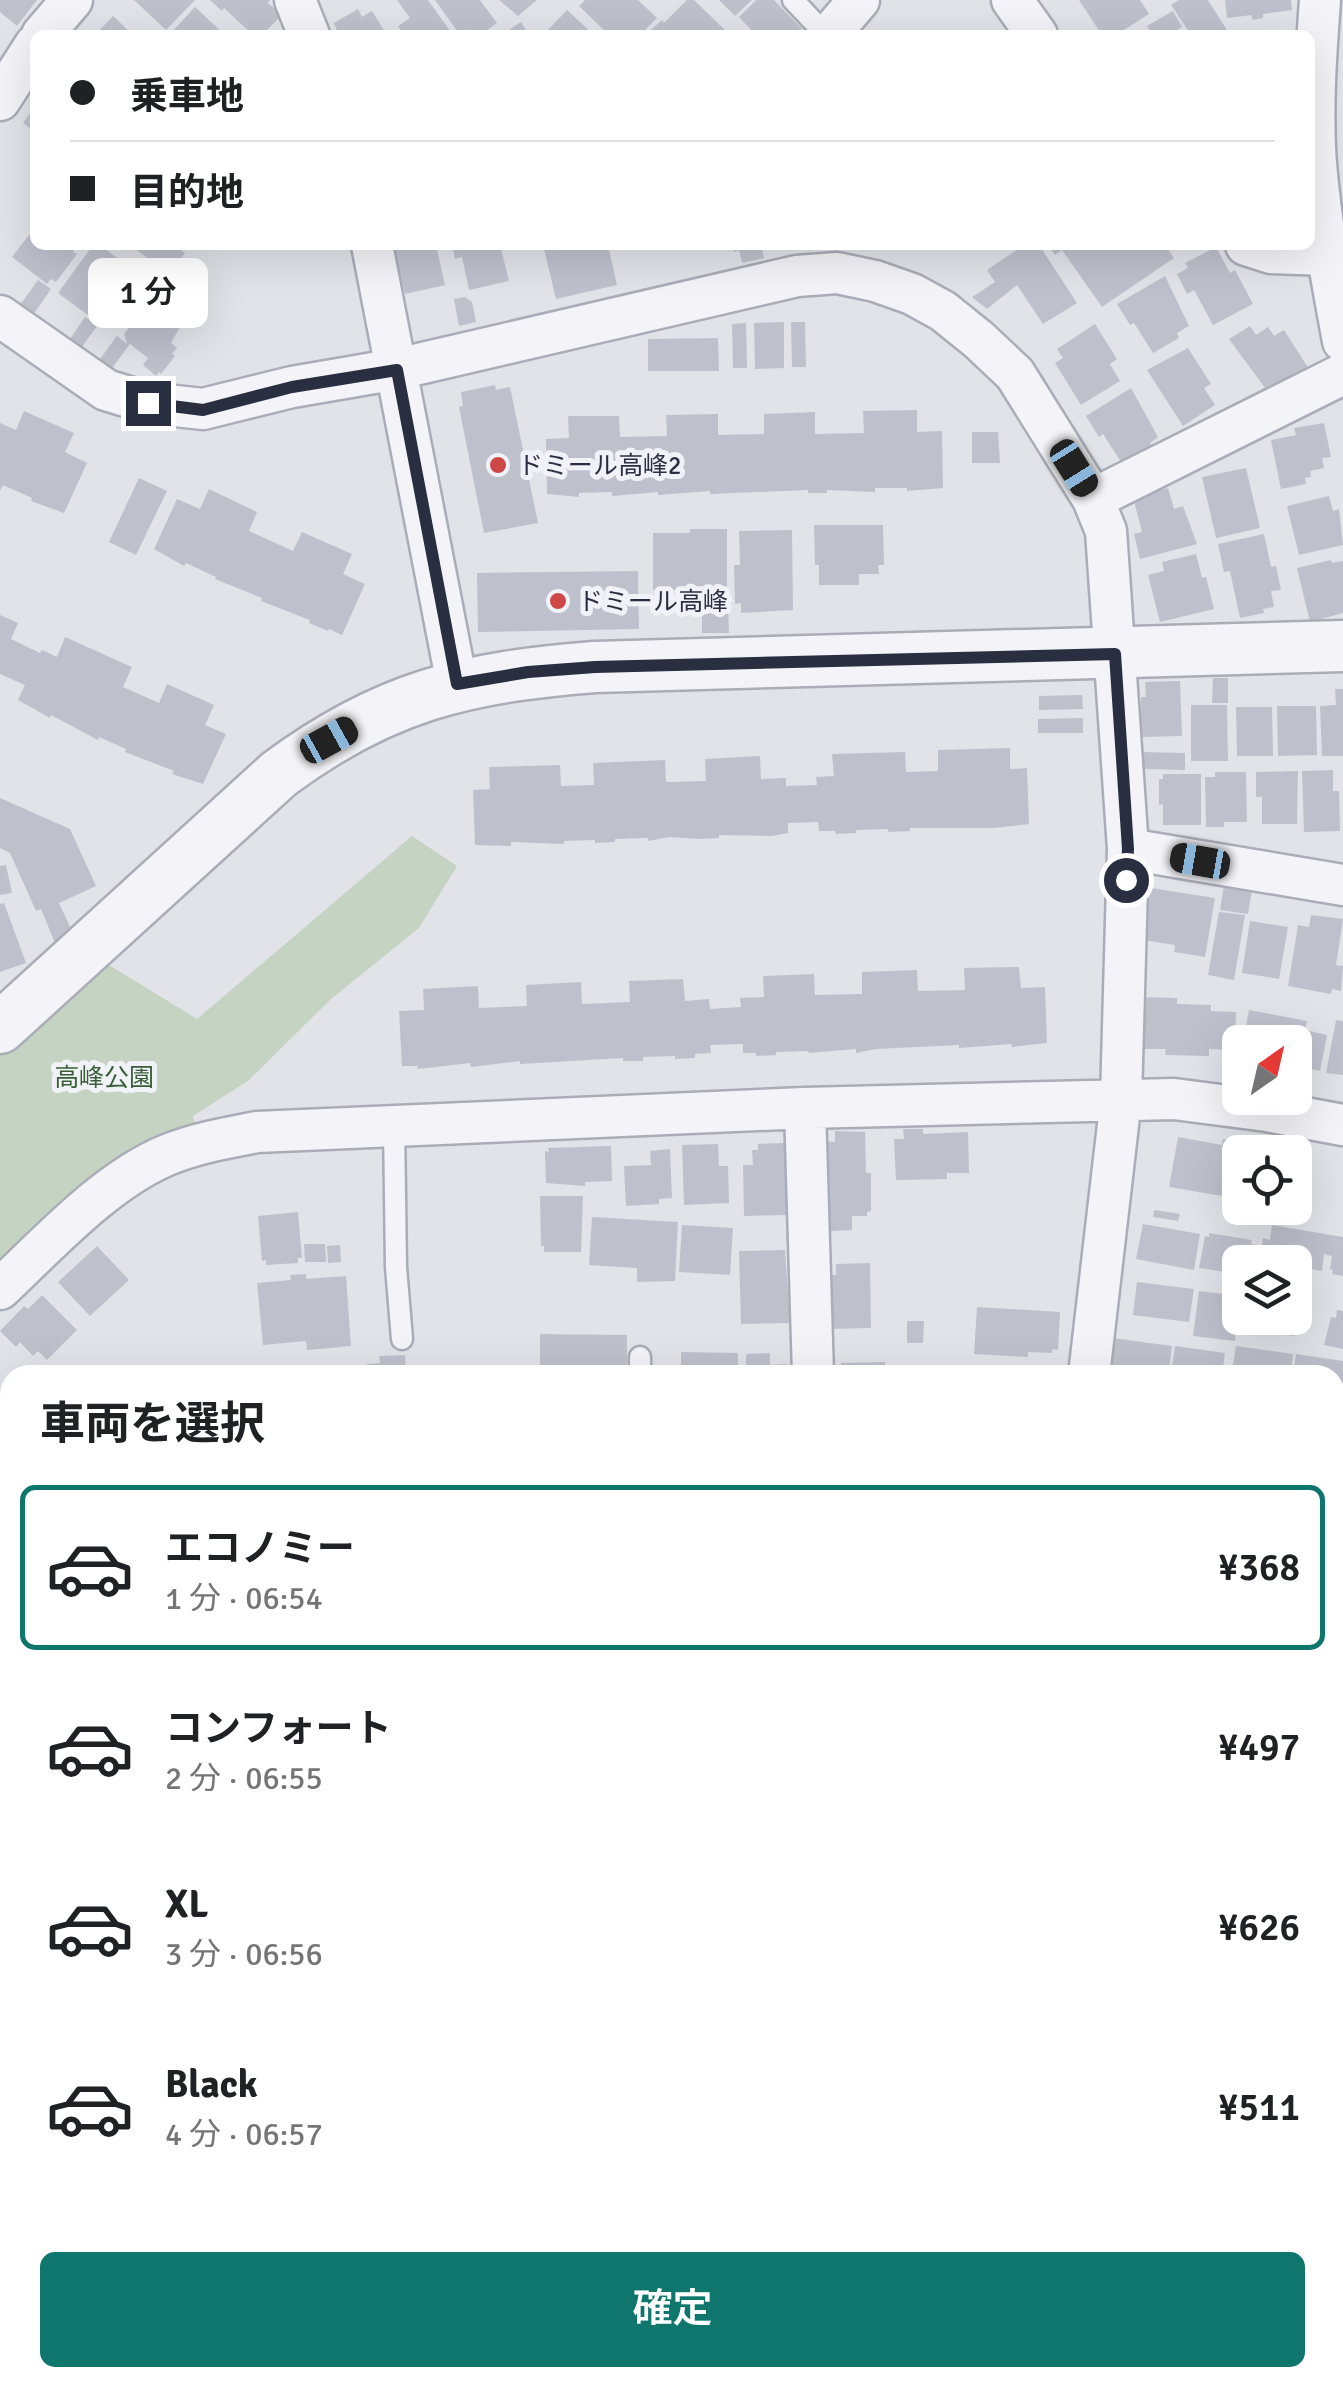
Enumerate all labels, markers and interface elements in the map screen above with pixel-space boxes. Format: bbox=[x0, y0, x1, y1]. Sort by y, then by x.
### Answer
text: 乗車地 bbox=[130, 73, 244, 120]
text: 目的地 bbox=[130, 169, 244, 216]
callout: 1 分 bbox=[88, 258, 208, 328]
text: 1 分 bbox=[120, 273, 176, 312]
route end bbox=[126, 381, 171, 426]
car bbox=[1045, 435, 1103, 501]
place label: ドミール高峰2 bbox=[518, 450, 682, 481]
marker: ドミール高峰2 bbox=[487, 454, 509, 476]
place label: ドミール高峰 bbox=[578, 586, 728, 617]
marker: ドミール高峰 bbox=[547, 590, 569, 612]
car bbox=[295, 712, 363, 768]
car bbox=[1168, 841, 1232, 881]
route start bbox=[1104, 858, 1149, 903]
north arrow bbox=[1222, 1025, 1312, 1115]
map controls bbox=[1222, 1025, 1312, 1335]
park label: 高峰公園 bbox=[54, 1062, 154, 1093]
button: locate bbox=[1222, 1135, 1312, 1225]
button: layers bbox=[1222, 1245, 1312, 1335]
text: 車両を選択 bbox=[40, 1397, 265, 1452]
icon: car bbox=[45, 1523, 135, 1613]
text: エコノミー bbox=[165, 1525, 355, 1572]
text: ¥368 bbox=[1218, 1544, 1300, 1591]
text: 1 分 · 06:54 bbox=[165, 1579, 323, 1618]
icon: car bbox=[45, 1703, 135, 1793]
text: コンフォート bbox=[165, 1705, 392, 1752]
text: ¥497 bbox=[1218, 1724, 1300, 1771]
text: 2 分 · 06:55 bbox=[165, 1759, 323, 1798]
text: XL bbox=[165, 1881, 208, 1928]
icon: car bbox=[45, 1883, 135, 1973]
text: ¥626 bbox=[1218, 1904, 1300, 1951]
text: 3 分 · 06:56 bbox=[165, 1935, 323, 1974]
text: Black bbox=[165, 2061, 258, 2108]
icon: car bbox=[45, 2063, 135, 2153]
text: ¥511 bbox=[1218, 2084, 1300, 2131]
text: 4 分 · 06:57 bbox=[165, 2115, 323, 2154]
button: 確定 bbox=[40, 2252, 1305, 2367]

